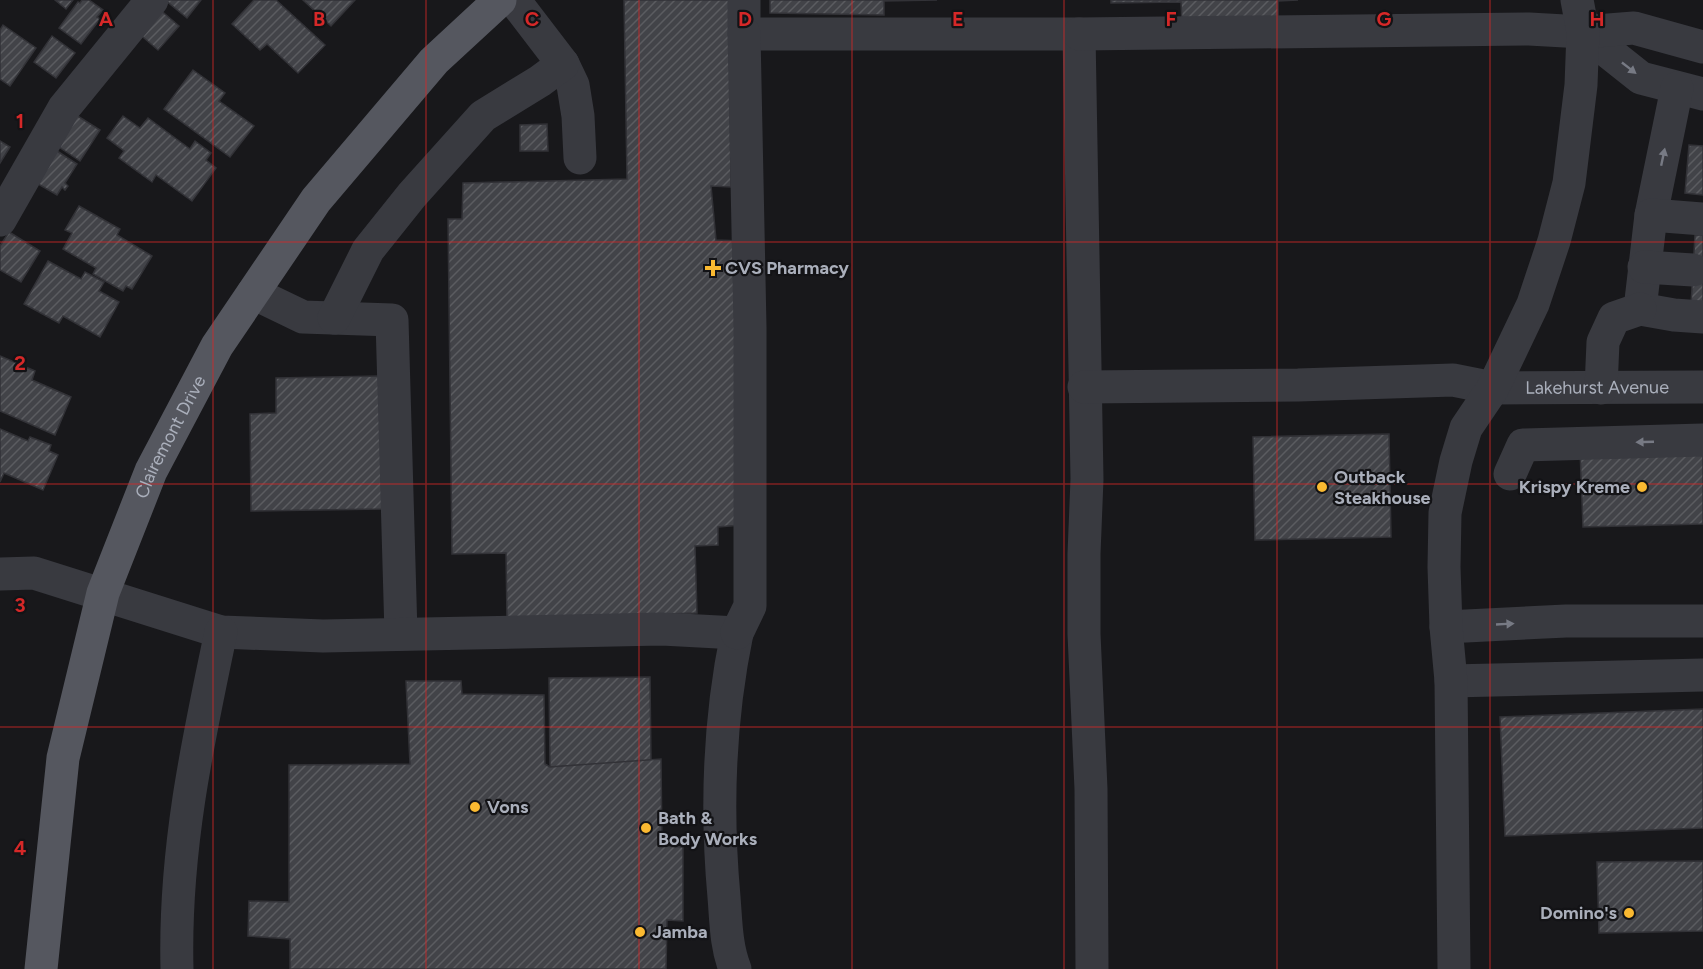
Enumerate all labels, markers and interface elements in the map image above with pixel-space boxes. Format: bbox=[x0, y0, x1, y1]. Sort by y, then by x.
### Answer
text: A bbox=[99, 7, 114, 31]
text: B bbox=[313, 7, 325, 31]
text: C bbox=[525, 7, 539, 31]
text: D bbox=[738, 7, 752, 31]
text: E bbox=[952, 7, 964, 31]
text: F bbox=[1165, 7, 1177, 31]
text: G bbox=[1377, 7, 1392, 31]
text: H bbox=[1590, 7, 1605, 31]
one-way arrow bbox=[1621, 62, 1637, 74]
text: 1 bbox=[16, 109, 24, 133]
one-way arrow bbox=[1659, 148, 1668, 167]
place label: CVS Pharmacy bbox=[725, 257, 850, 279]
marker: CVS Pharmacy bbox=[706, 261, 720, 275]
text: 2 bbox=[14, 351, 26, 375]
street label: Clairemont Drive bbox=[130, 372, 211, 502]
street label: Lakehurst Avenue bbox=[1525, 376, 1669, 399]
one-way arrow bbox=[1635, 437, 1654, 447]
place label: Outback Steakhouse bbox=[1334, 466, 1431, 509]
place label: Krispy Kreme bbox=[1519, 476, 1630, 498]
marker: Outback Steakhouse bbox=[1315, 480, 1329, 494]
marker: Krispy Kreme bbox=[1635, 480, 1649, 494]
text: 3 bbox=[14, 593, 26, 617]
one-way arrow bbox=[1495, 620, 1514, 629]
place label: Vons bbox=[487, 796, 529, 818]
marker: Vons bbox=[468, 800, 482, 814]
place label: Bath & Body Works bbox=[658, 807, 758, 850]
marker: Bath & Body Works bbox=[639, 821, 653, 835]
text: 4 bbox=[14, 836, 27, 860]
place label: Domino's bbox=[1540, 902, 1618, 924]
marker: Domino's bbox=[1622, 906, 1636, 920]
place label: Jamba bbox=[652, 921, 708, 943]
marker: Jamba bbox=[633, 925, 647, 939]

